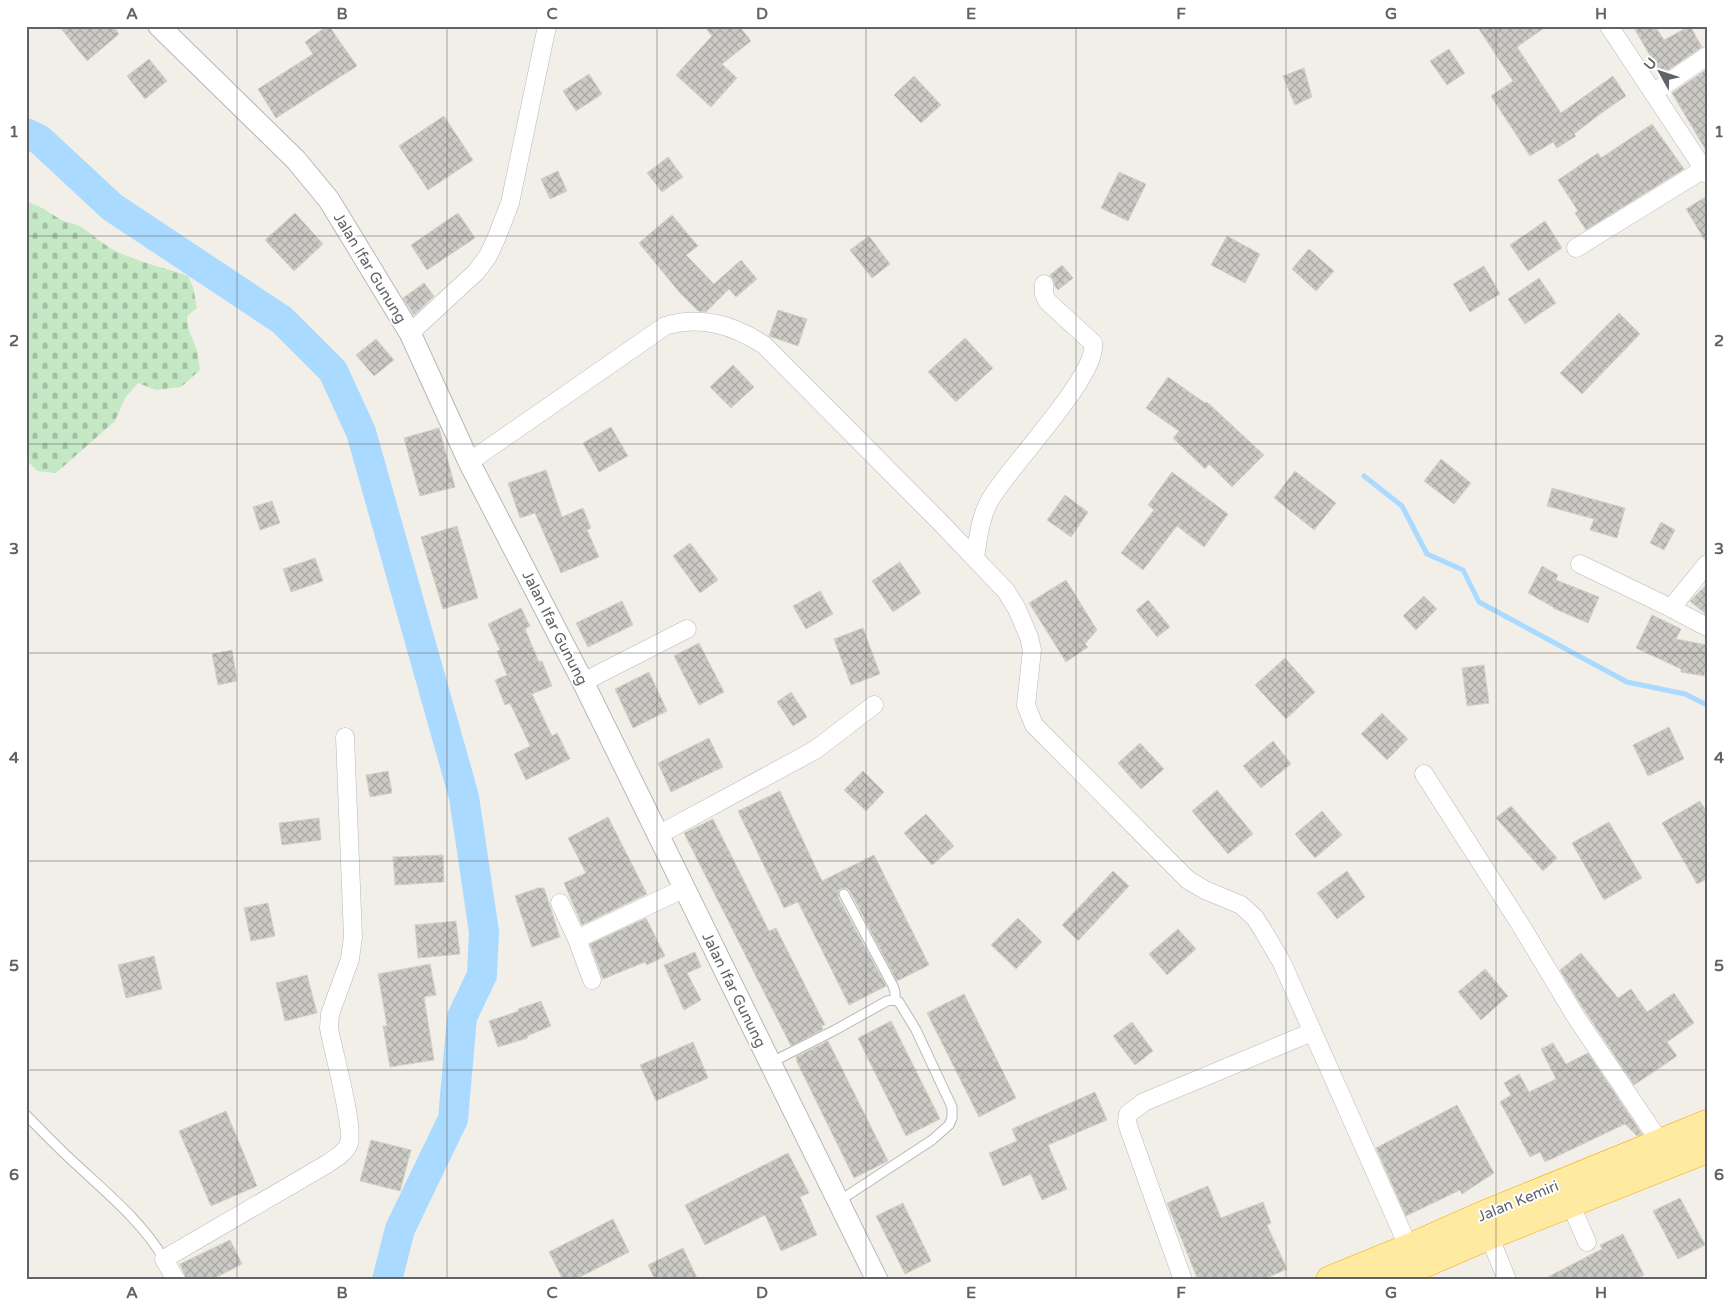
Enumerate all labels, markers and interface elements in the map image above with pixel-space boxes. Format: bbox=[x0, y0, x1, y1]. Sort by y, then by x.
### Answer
text: A bbox=[126, 4, 138, 24]
text: B bbox=[336, 4, 348, 24]
text: C bbox=[546, 4, 558, 24]
text: D bbox=[756, 4, 768, 24]
text: E bbox=[966, 4, 976, 24]
text: F bbox=[1176, 4, 1186, 24]
text: G bbox=[1385, 4, 1397, 24]
text: H bbox=[1595, 4, 1607, 24]
north arrow bbox=[1636, 48, 1686, 98]
text: U bbox=[1640, 54, 1660, 73]
text: 1 bbox=[9, 122, 19, 142]
text: 1 bbox=[1714, 122, 1724, 142]
street label: Jalan Ifar Gunung bbox=[330, 209, 410, 327]
text: 2 bbox=[9, 331, 19, 351]
text: 2 bbox=[1714, 331, 1724, 351]
text: 3 bbox=[9, 539, 19, 559]
text: 3 bbox=[1714, 539, 1724, 559]
street label: Jalan Ifar Gunung bbox=[518, 568, 592, 688]
text: 4 bbox=[9, 748, 19, 768]
text: 4 bbox=[1714, 748, 1724, 768]
street label: Jalan Ifar Gunung bbox=[698, 930, 770, 1050]
text: 5 bbox=[9, 956, 19, 976]
text: 5 bbox=[1714, 956, 1724, 976]
text: 6 bbox=[9, 1165, 19, 1185]
text: 6 bbox=[1714, 1165, 1724, 1185]
street label: Jalan Kemiri bbox=[1475, 1177, 1561, 1225]
text: A bbox=[126, 1283, 138, 1303]
text: B bbox=[336, 1283, 348, 1303]
text: C bbox=[546, 1283, 558, 1303]
text: D bbox=[756, 1283, 768, 1303]
text: E bbox=[966, 1283, 976, 1303]
text: F bbox=[1176, 1283, 1186, 1303]
text: G bbox=[1385, 1283, 1397, 1303]
text: H bbox=[1595, 1283, 1607, 1303]

